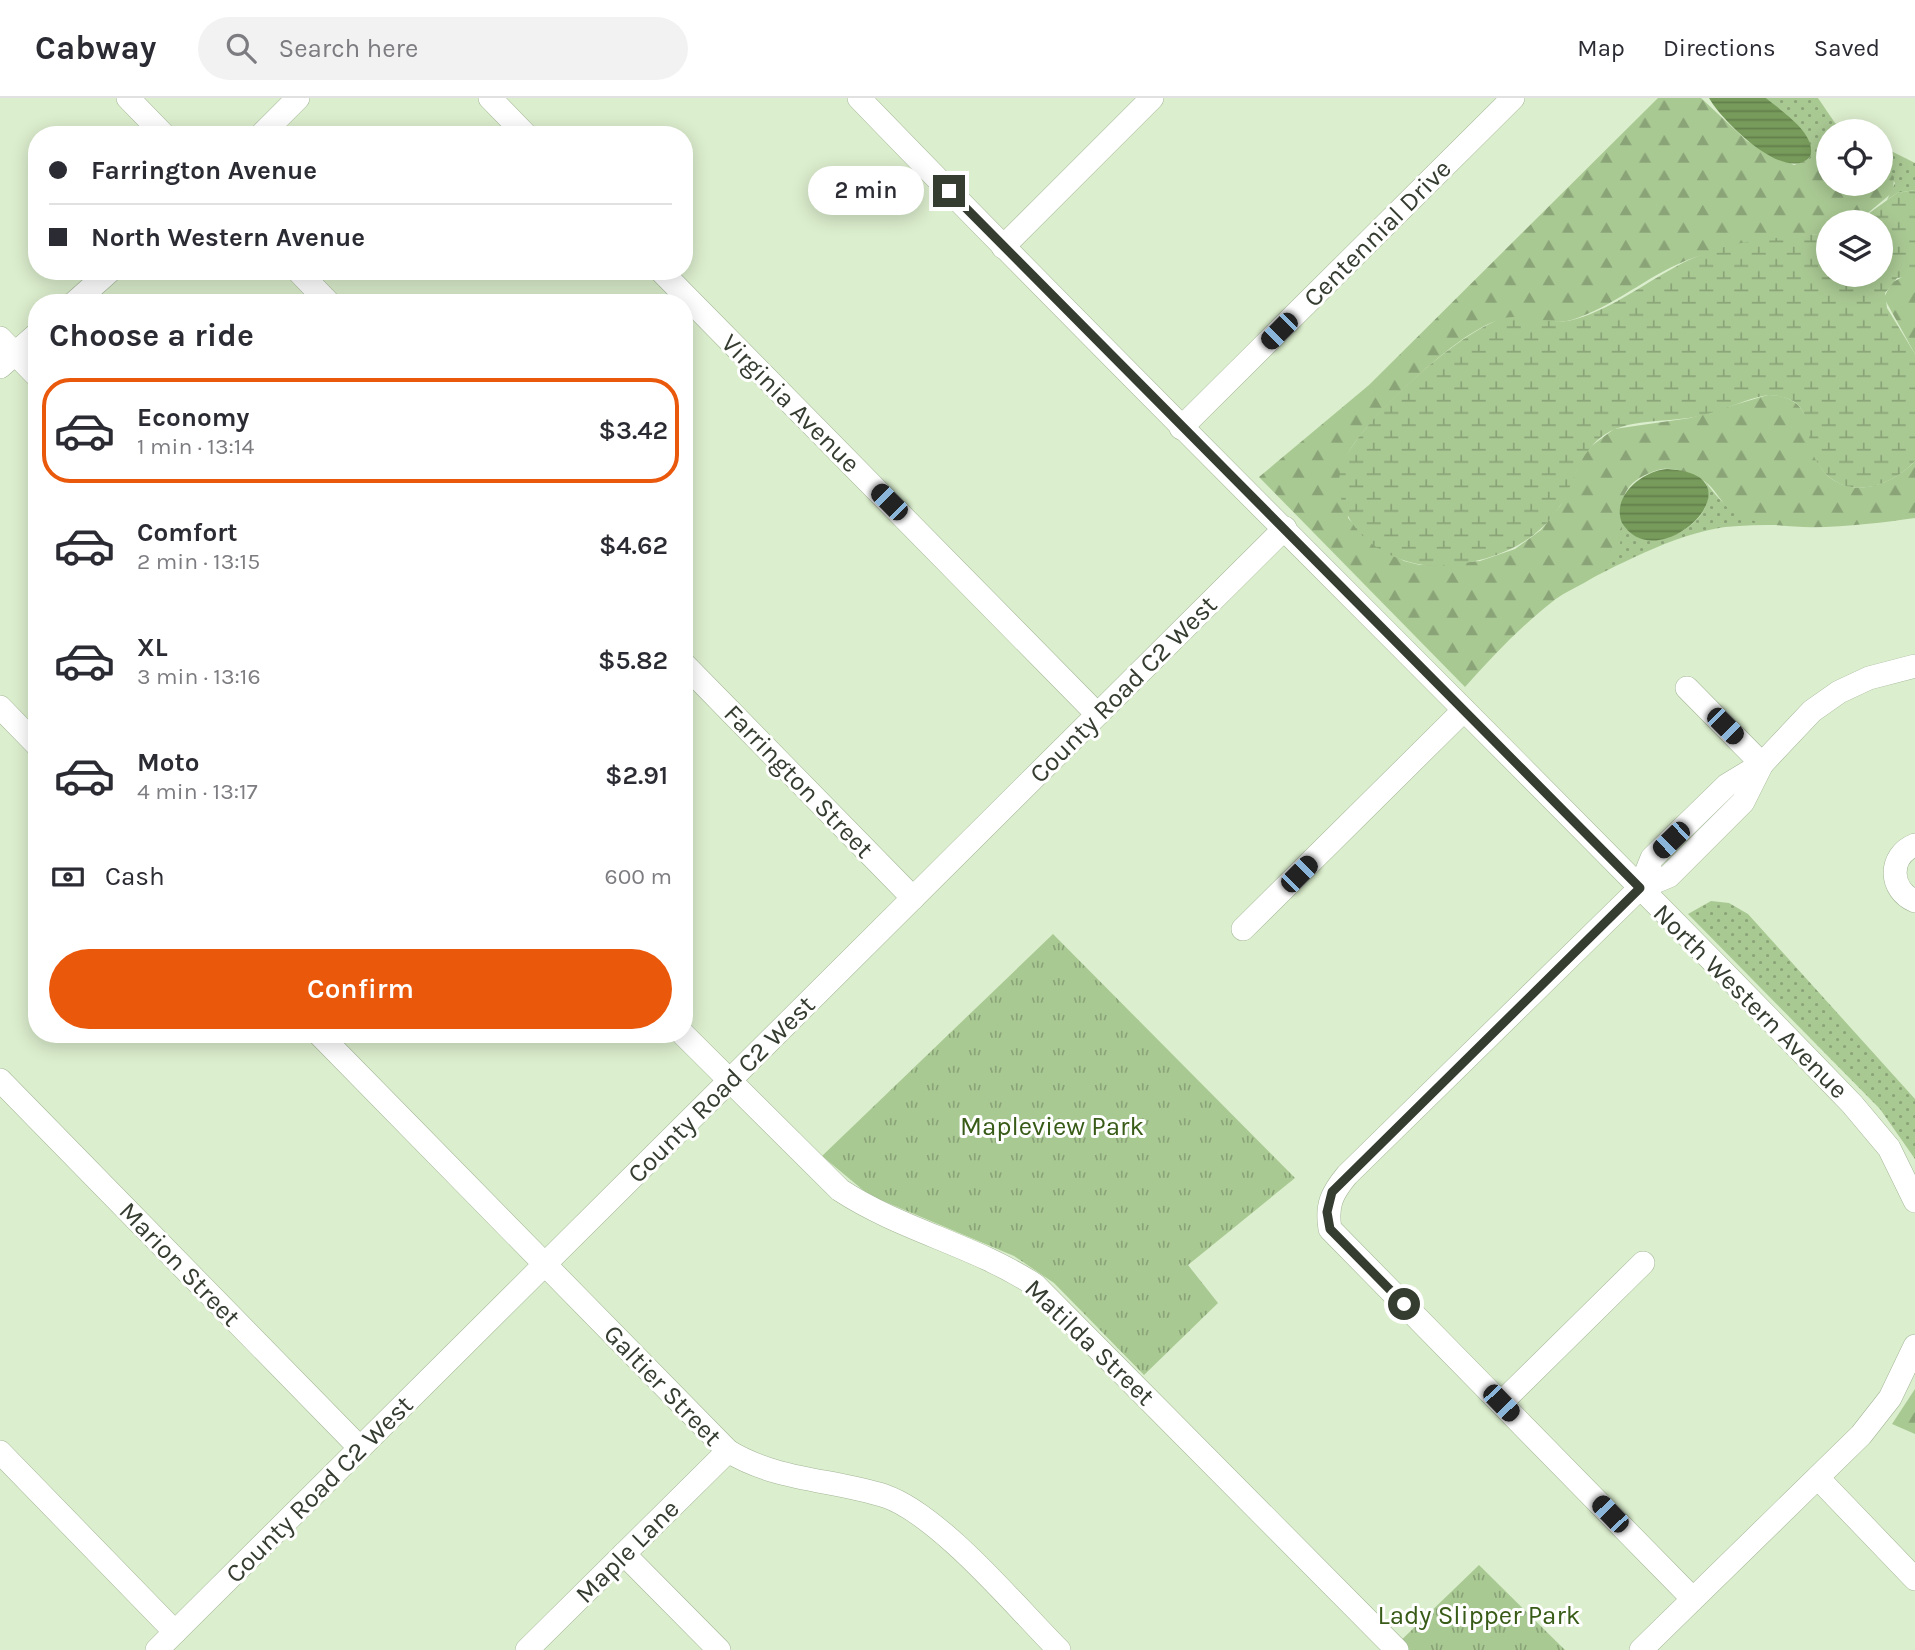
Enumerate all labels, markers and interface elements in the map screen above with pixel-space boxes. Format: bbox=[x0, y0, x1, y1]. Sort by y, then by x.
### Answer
search box bbox=[198, 17, 688, 80]
text: Cabway bbox=[35, 29, 156, 67]
icon: search bbox=[222, 29, 260, 67]
text: Search here bbox=[278, 33, 418, 64]
text: Map bbox=[1577, 34, 1625, 62]
text: Directions bbox=[1663, 34, 1776, 62]
text: Saved bbox=[1814, 34, 1880, 62]
map controls bbox=[1816, 119, 1893, 287]
button: locate bbox=[1816, 119, 1893, 196]
street label: Centennial Drive bbox=[1297, 153, 1458, 314]
text: Farrington Avenue bbox=[91, 155, 317, 186]
callout: 2 min bbox=[809, 166, 925, 216]
route end bbox=[933, 175, 965, 207]
text: 2 min bbox=[835, 177, 897, 204]
button: layers bbox=[1816, 210, 1893, 287]
text: North Western Avenue bbox=[91, 222, 365, 253]
car bbox=[1257, 309, 1302, 353]
text: Choose a ride bbox=[49, 317, 254, 354]
street label: Virginia Avenue bbox=[715, 328, 866, 479]
icon: car bbox=[53, 399, 116, 462]
text: Economy bbox=[137, 402, 249, 433]
text: $3.42 bbox=[598, 415, 668, 446]
text: 1 min · 13:14 bbox=[137, 433, 254, 460]
car bbox=[867, 480, 912, 524]
icon: car bbox=[53, 514, 116, 577]
text: Comfort bbox=[137, 517, 238, 548]
text: $4.62 bbox=[599, 530, 668, 561]
text: 2 min · 13:15 bbox=[137, 548, 260, 575]
street label: County Road C2 West bbox=[1023, 589, 1224, 789]
icon: car bbox=[53, 629, 116, 692]
text: XL bbox=[137, 632, 168, 663]
text: $5.82 bbox=[598, 645, 668, 676]
text: 3 min · 13:16 bbox=[137, 663, 261, 690]
street label: Farrington Street bbox=[718, 698, 880, 865]
car bbox=[1703, 704, 1748, 748]
icon: car bbox=[53, 744, 116, 807]
text: Moto bbox=[137, 747, 199, 778]
text: $2.91 bbox=[605, 760, 668, 791]
text: 4 min · 13:17 bbox=[137, 778, 257, 805]
car bbox=[1649, 818, 1694, 862]
car bbox=[1277, 852, 1322, 896]
icon: cash bbox=[49, 858, 87, 896]
text: Cash bbox=[105, 861, 165, 892]
text: 600 m bbox=[605, 863, 672, 890]
street label: North Western Avenue bbox=[1647, 898, 1854, 1105]
button: Confirm bbox=[49, 949, 672, 1029]
street label: County Road C2 West bbox=[621, 989, 822, 1189]
park label: Mapleview Park bbox=[960, 1111, 1144, 1142]
street label: Marion Street bbox=[113, 1196, 247, 1333]
street label: Matilda Street bbox=[1018, 1273, 1161, 1412]
route start bbox=[1388, 1288, 1420, 1320]
street label: Galtier Street bbox=[597, 1318, 728, 1452]
car bbox=[1479, 1381, 1524, 1425]
street label: County Road C2 West bbox=[219, 1389, 420, 1589]
car bbox=[1588, 1492, 1633, 1536]
street label: Maple Lane bbox=[569, 1493, 686, 1610]
park label: Lady Slipper Park bbox=[1378, 1600, 1580, 1631]

